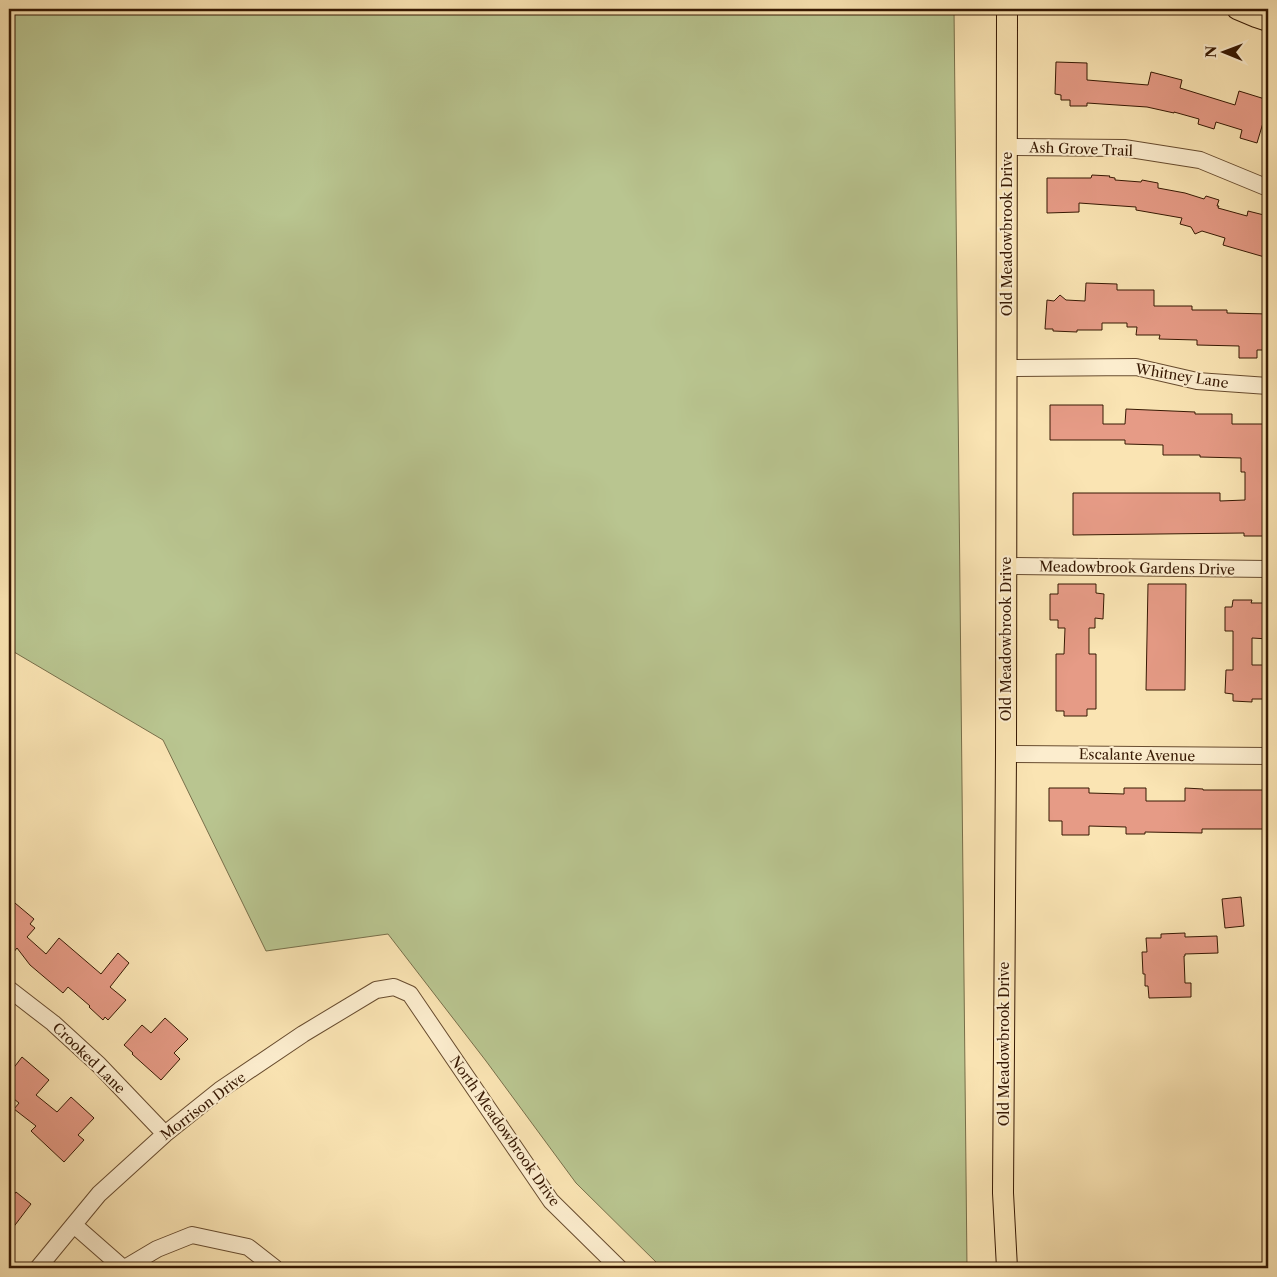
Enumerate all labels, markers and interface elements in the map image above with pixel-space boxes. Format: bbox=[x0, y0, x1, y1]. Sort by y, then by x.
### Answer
north arrow bbox=[1200, 28, 1250, 78]
text: N bbox=[1202, 46, 1220, 58]
street label: Ash Grove Trail bbox=[1028, 138, 1133, 160]
street label: Old Meadowbrook Drive bbox=[998, 152, 1016, 316]
street label: Whitney Lane bbox=[1133, 360, 1230, 392]
street label: Old Meadowbrook Drive bbox=[997, 557, 1015, 721]
street label: Meadowbrook Gardens Drive bbox=[1039, 557, 1235, 579]
street label: Escalante Avenue bbox=[1079, 745, 1196, 765]
street label: Old Meadowbrook Drive bbox=[995, 962, 1013, 1126]
street label: Crooked Lane bbox=[49, 1019, 129, 1097]
street label: North Meadowbrook Drive bbox=[446, 1052, 564, 1210]
street label: Morrison Drive bbox=[157, 1068, 249, 1144]

